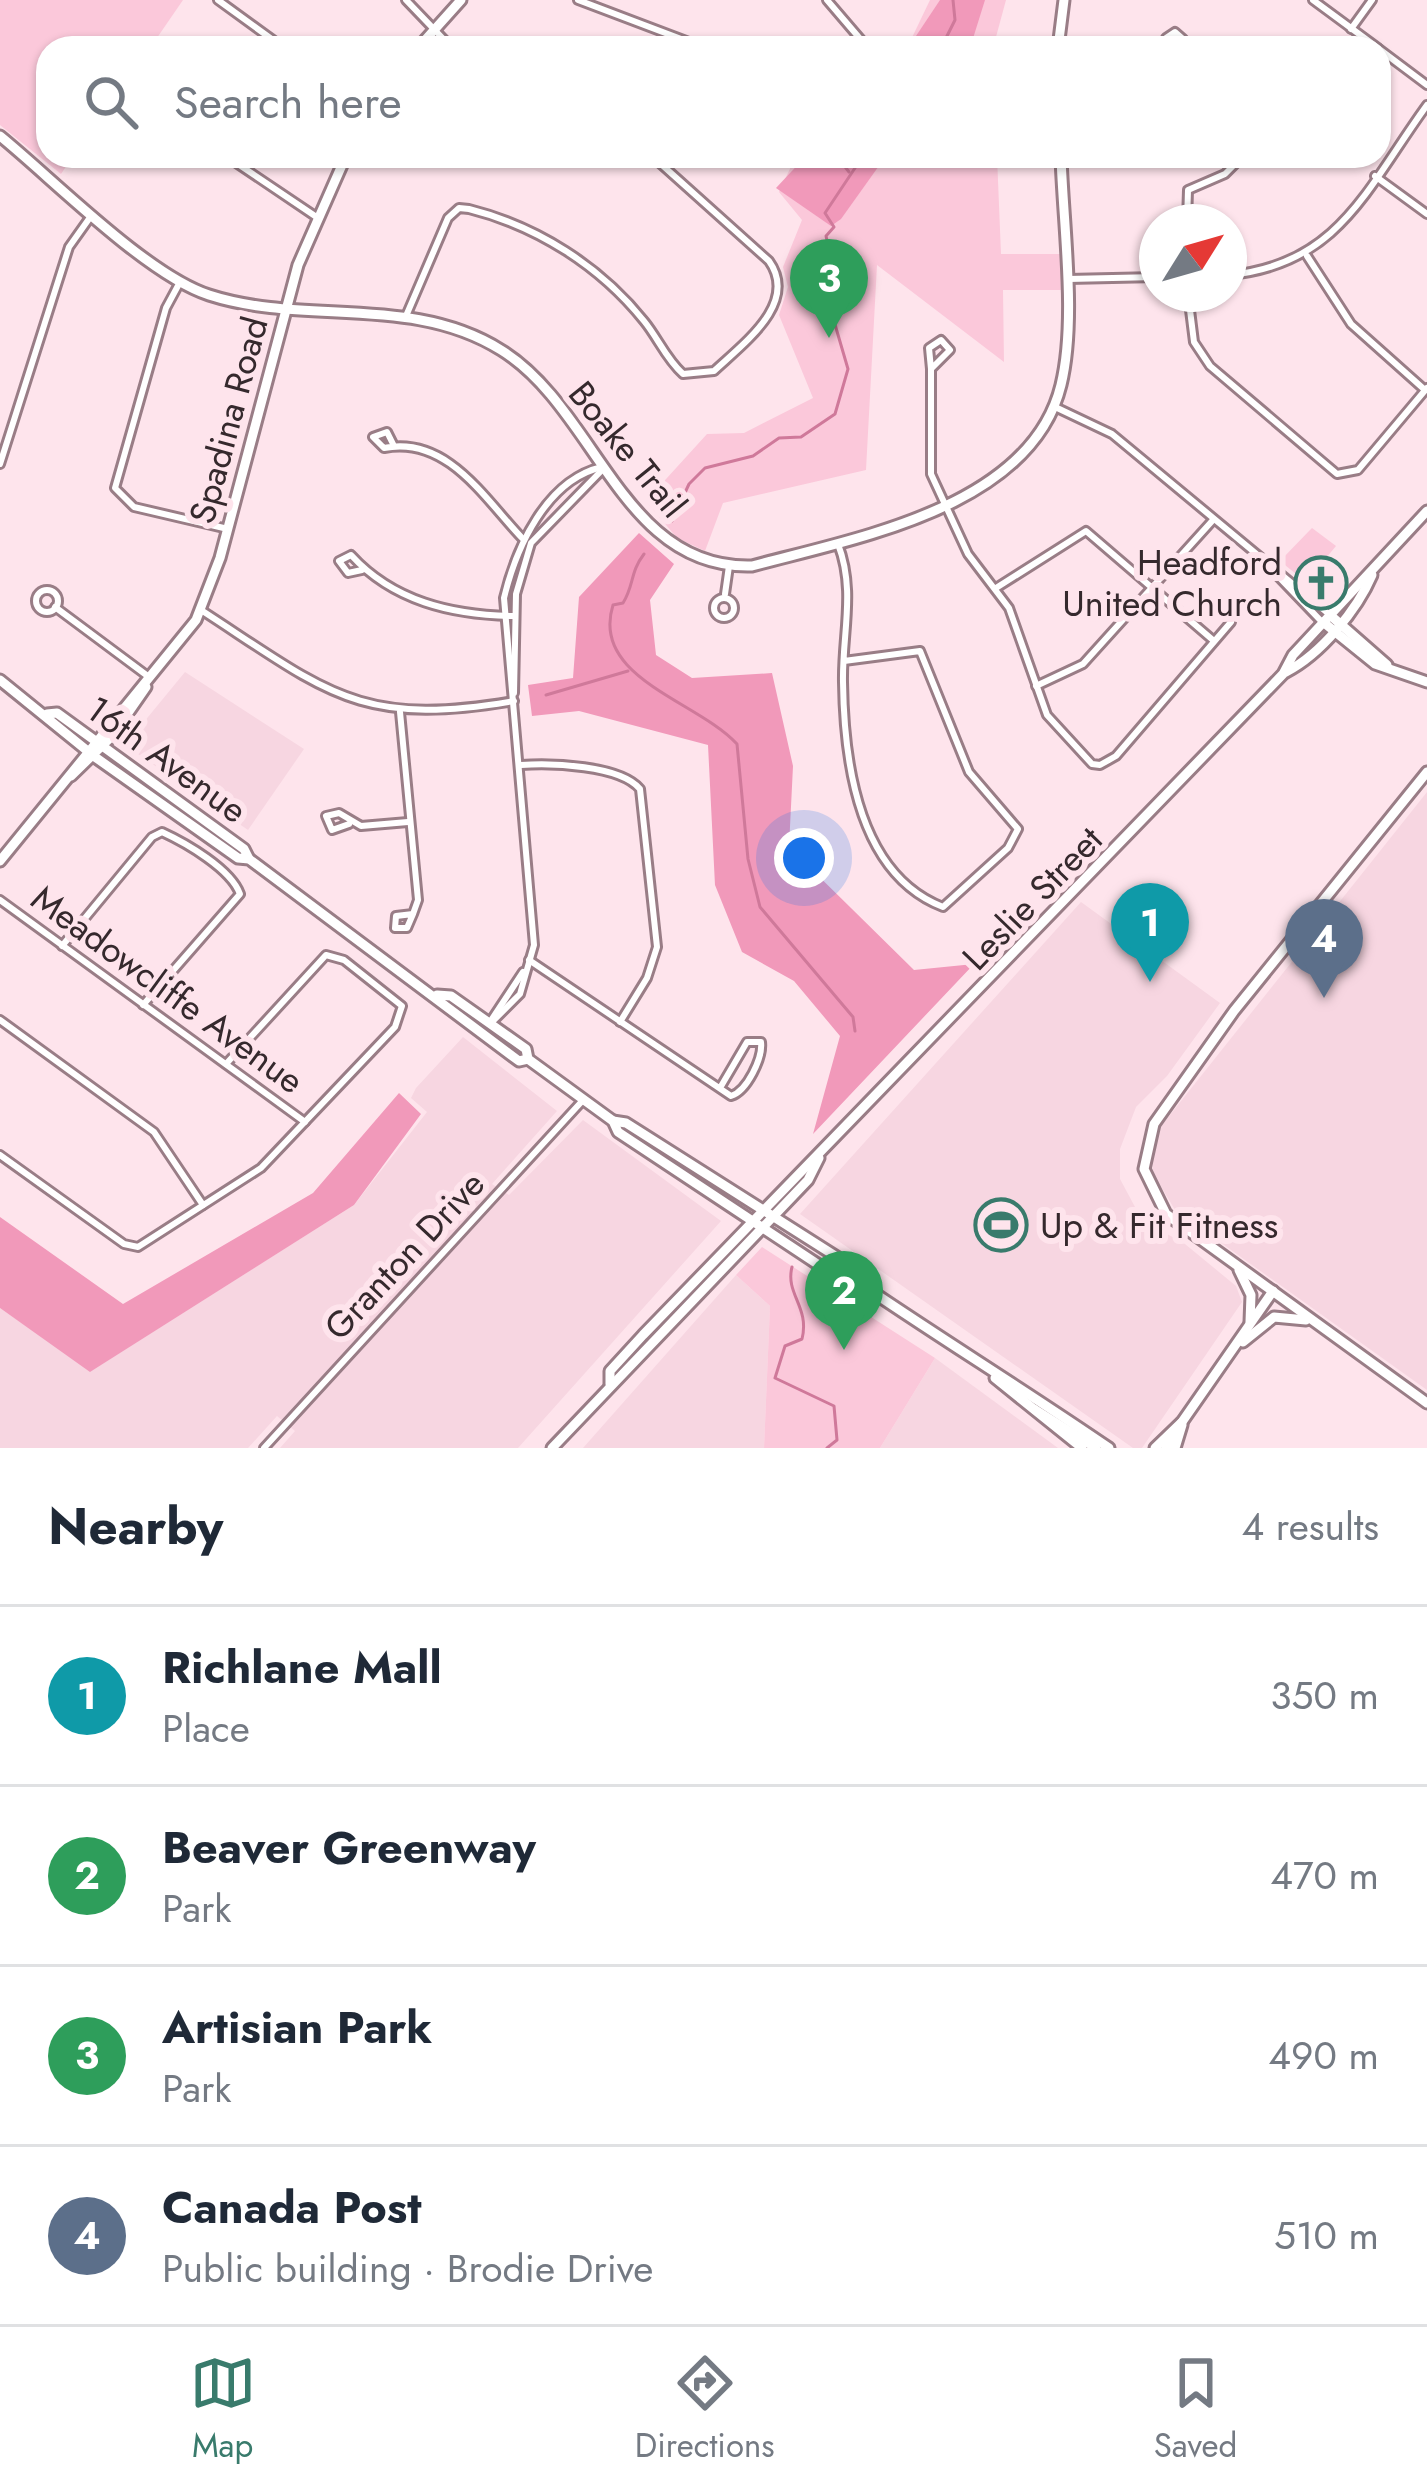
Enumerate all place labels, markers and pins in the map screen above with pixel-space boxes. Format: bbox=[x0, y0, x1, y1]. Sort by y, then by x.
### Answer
pin: 3 bbox=[790, 239, 868, 338]
place label: Headford United Church bbox=[1062, 536, 1282, 629]
church icon: Headford United Church bbox=[1293, 555, 1349, 611]
pin: 1 bbox=[1111, 883, 1189, 982]
pin: 4 bbox=[1285, 899, 1363, 998]
sports icon: Up & Fit Fitness bbox=[973, 1197, 1029, 1253]
place label: Up & Fit Fitness bbox=[1040, 1199, 1278, 1251]
pin: 2 bbox=[805, 1251, 883, 1350]

